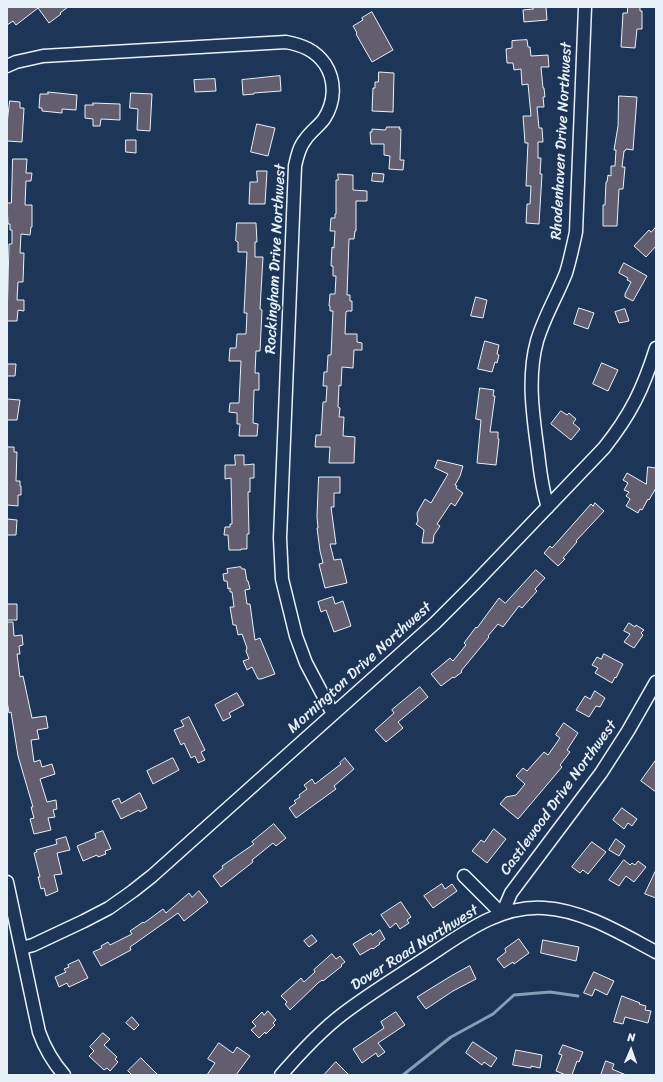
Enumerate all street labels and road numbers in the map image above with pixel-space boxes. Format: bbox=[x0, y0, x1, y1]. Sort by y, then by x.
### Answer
street label: Rhodenhaven Drive Northwest bbox=[548, 42, 576, 240]
street label: Rockingham Drive Northwest bbox=[262, 164, 290, 354]
street label: Mornington Drive Northwest bbox=[284, 599, 436, 737]
street label: Castlewood Drive Northwest bbox=[497, 717, 621, 879]
street label: Dover Road Northwest bbox=[348, 901, 482, 995]

